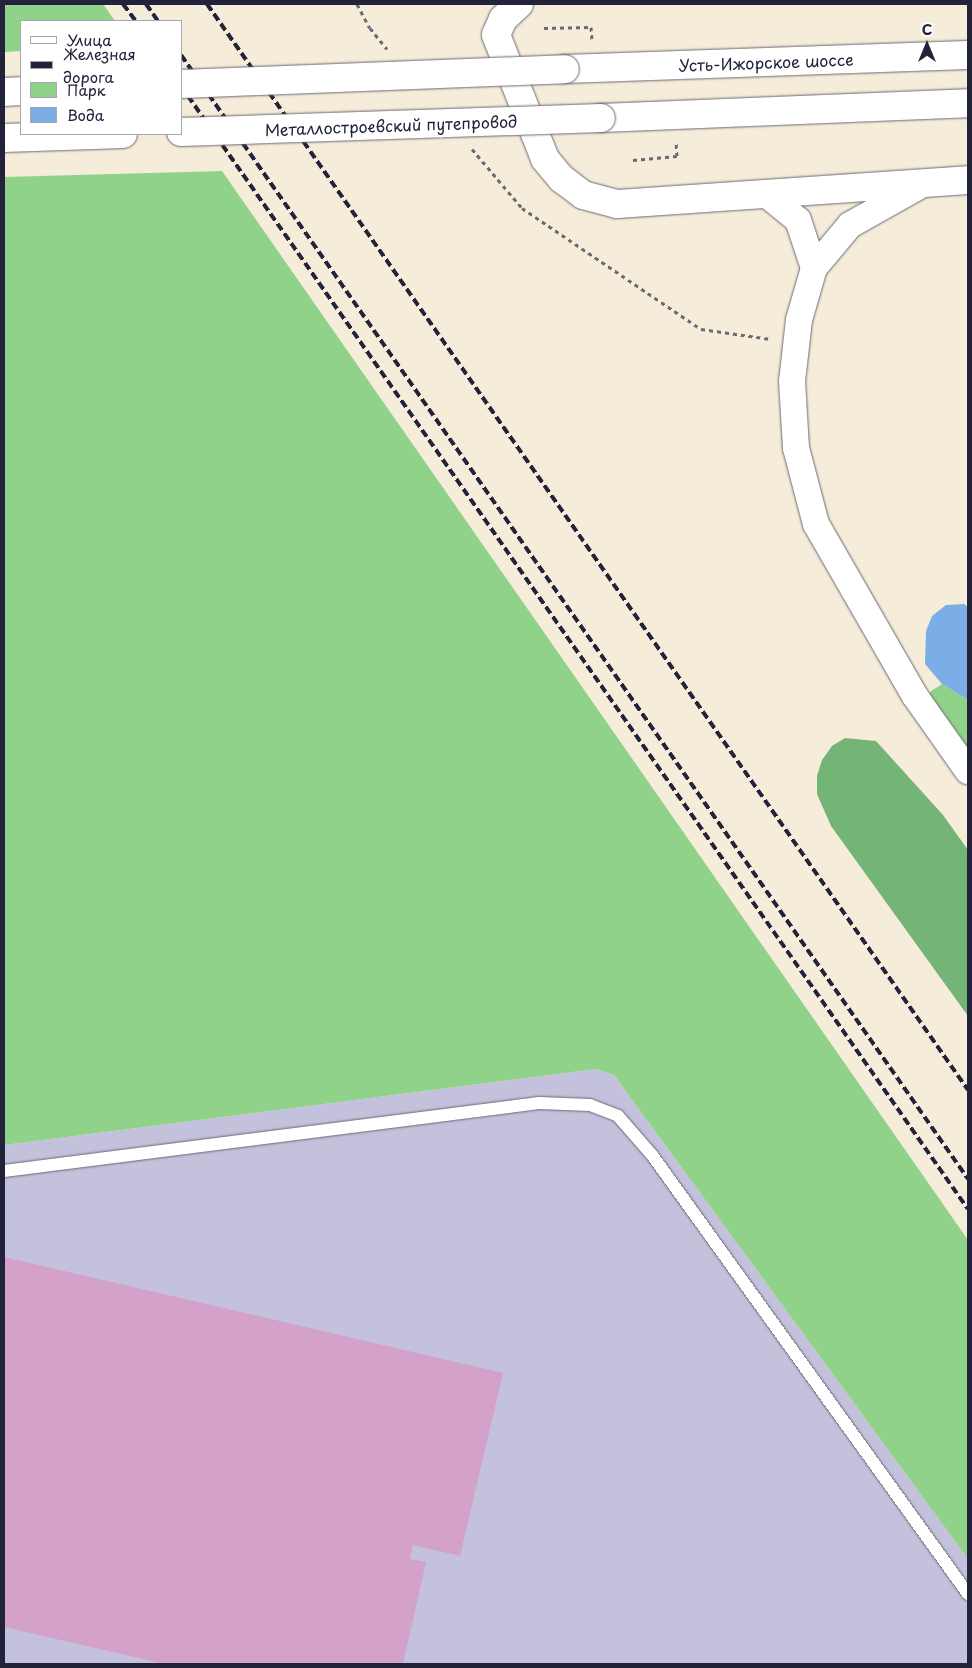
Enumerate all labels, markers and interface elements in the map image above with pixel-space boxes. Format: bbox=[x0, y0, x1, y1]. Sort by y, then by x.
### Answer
text: С bbox=[922, 19, 932, 40]
legend bbox=[20, 20, 182, 135]
north arrow bbox=[902, 20, 952, 70]
text: Улица bbox=[67, 28, 112, 51]
text: Железная дорога bbox=[63, 42, 136, 88]
street label: Усть-Ижорское шоссе bbox=[678, 49, 854, 75]
text: Парк bbox=[67, 78, 106, 101]
text: Вода bbox=[67, 103, 104, 126]
street label: Металлостроевский путепровод bbox=[264, 111, 518, 139]

